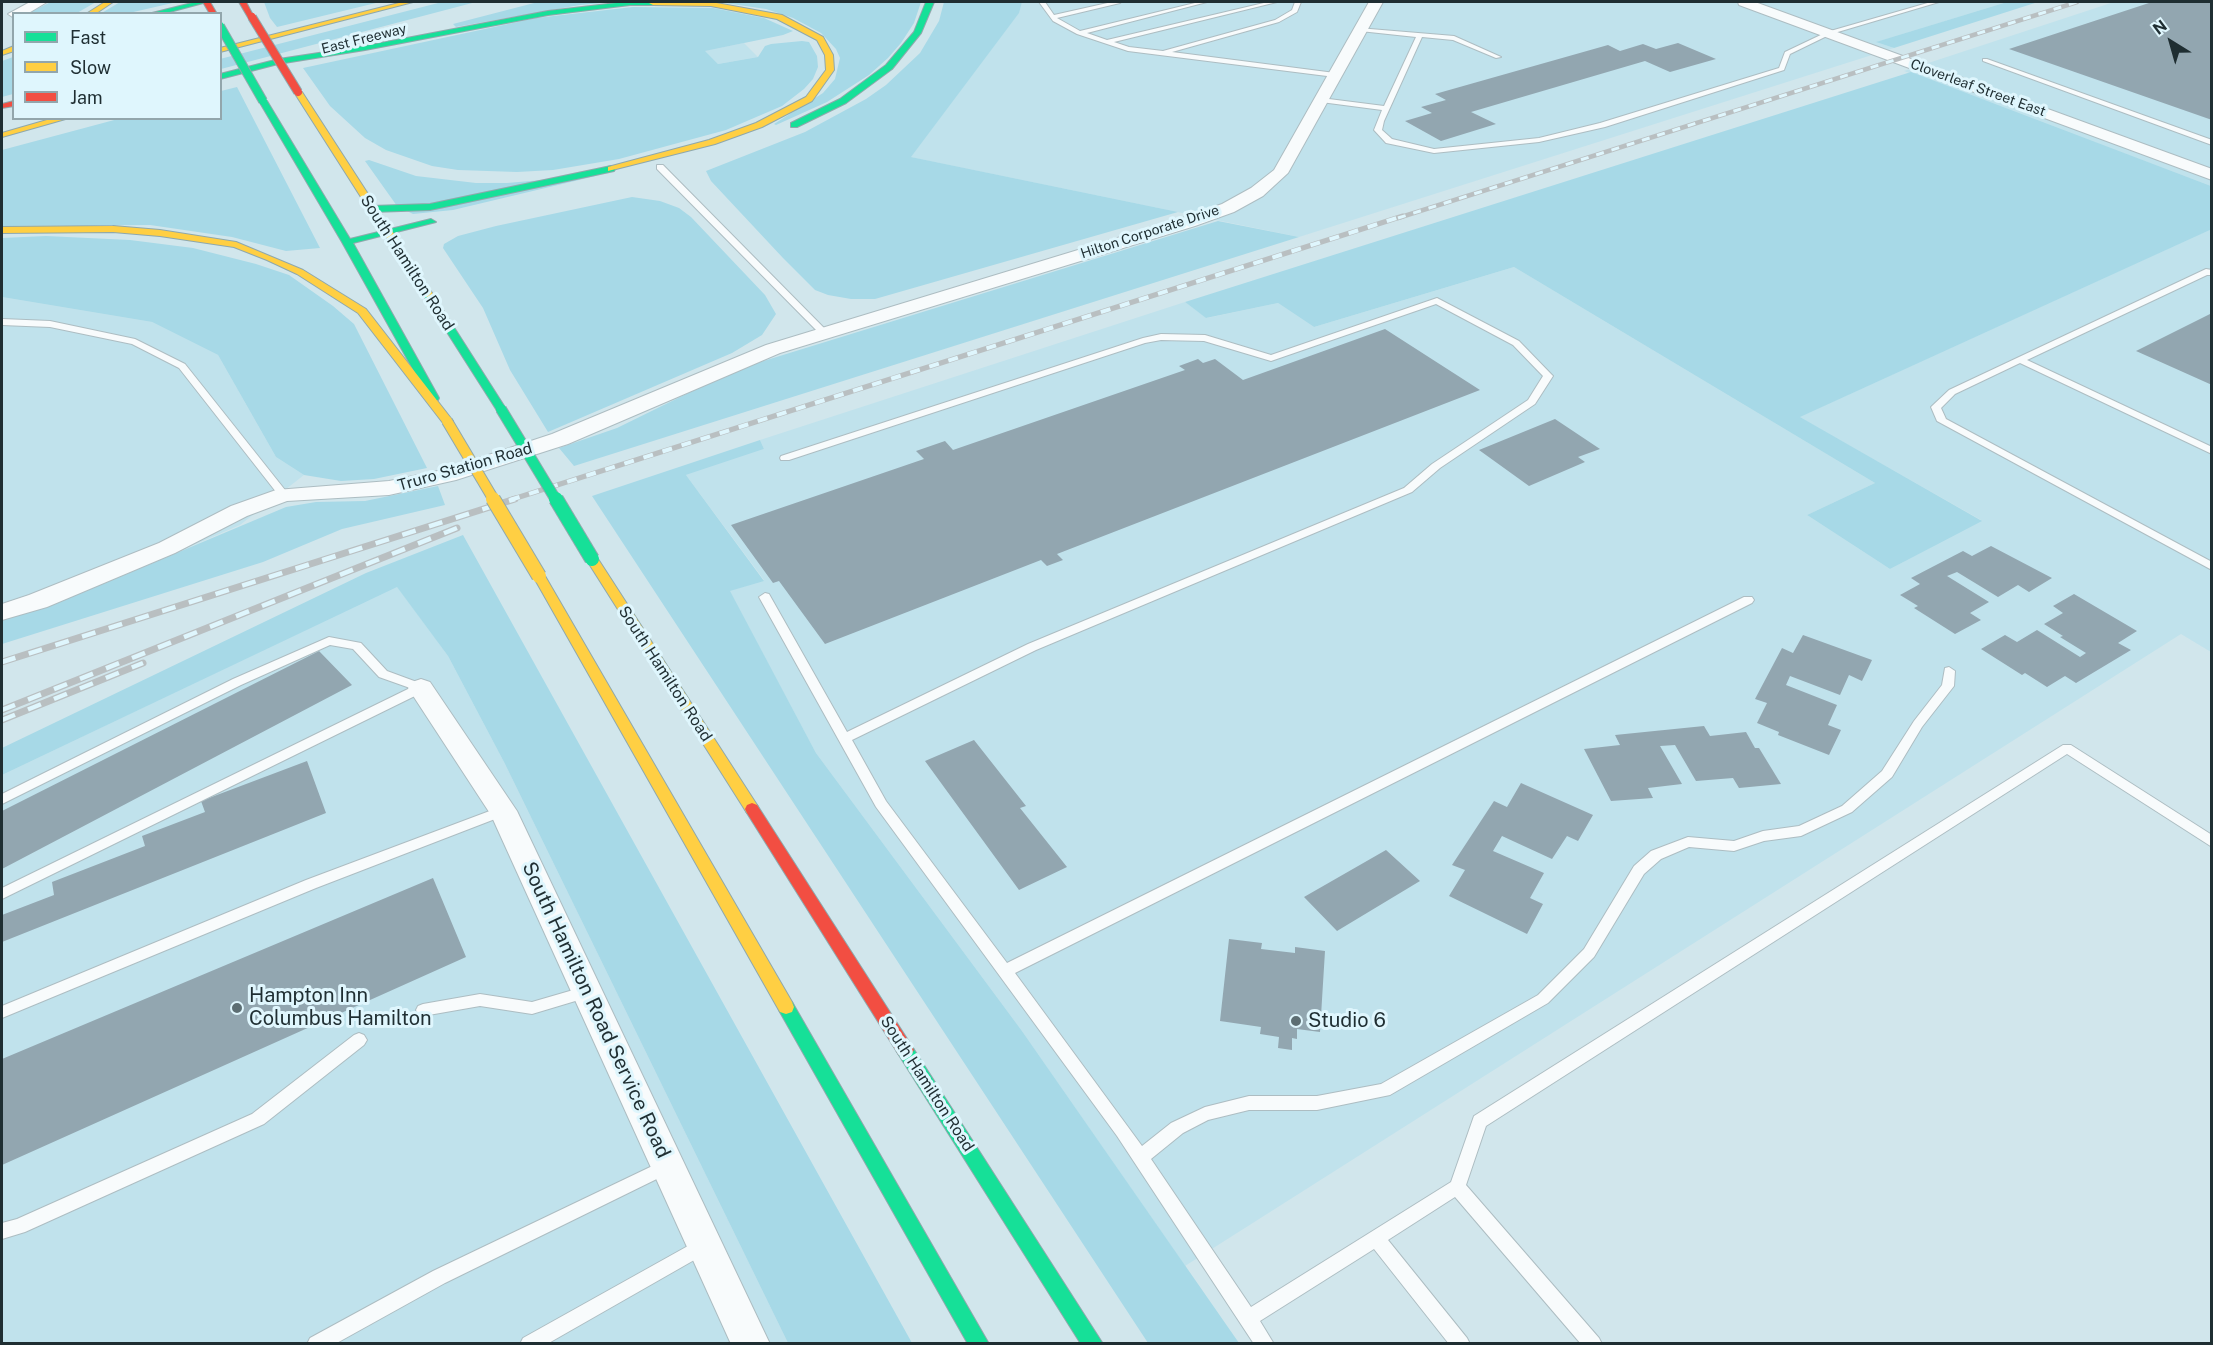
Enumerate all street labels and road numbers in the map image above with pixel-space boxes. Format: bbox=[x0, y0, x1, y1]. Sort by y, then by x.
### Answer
street label: East Freeway bbox=[320, 20, 408, 58]
street label: Cloverleaf Street East bbox=[1908, 56, 2048, 120]
street label: South Hamilton Road bbox=[356, 192, 458, 334]
street label: Hilton Corporate Drive bbox=[1079, 202, 1221, 262]
street label: Truro Station Road bbox=[396, 439, 534, 495]
street label: South Hamilton Road bbox=[614, 603, 716, 745]
street label: South Hamilton Road Service Road bbox=[517, 858, 675, 1162]
street label: South Hamilton Road bbox=[876, 1013, 978, 1155]

